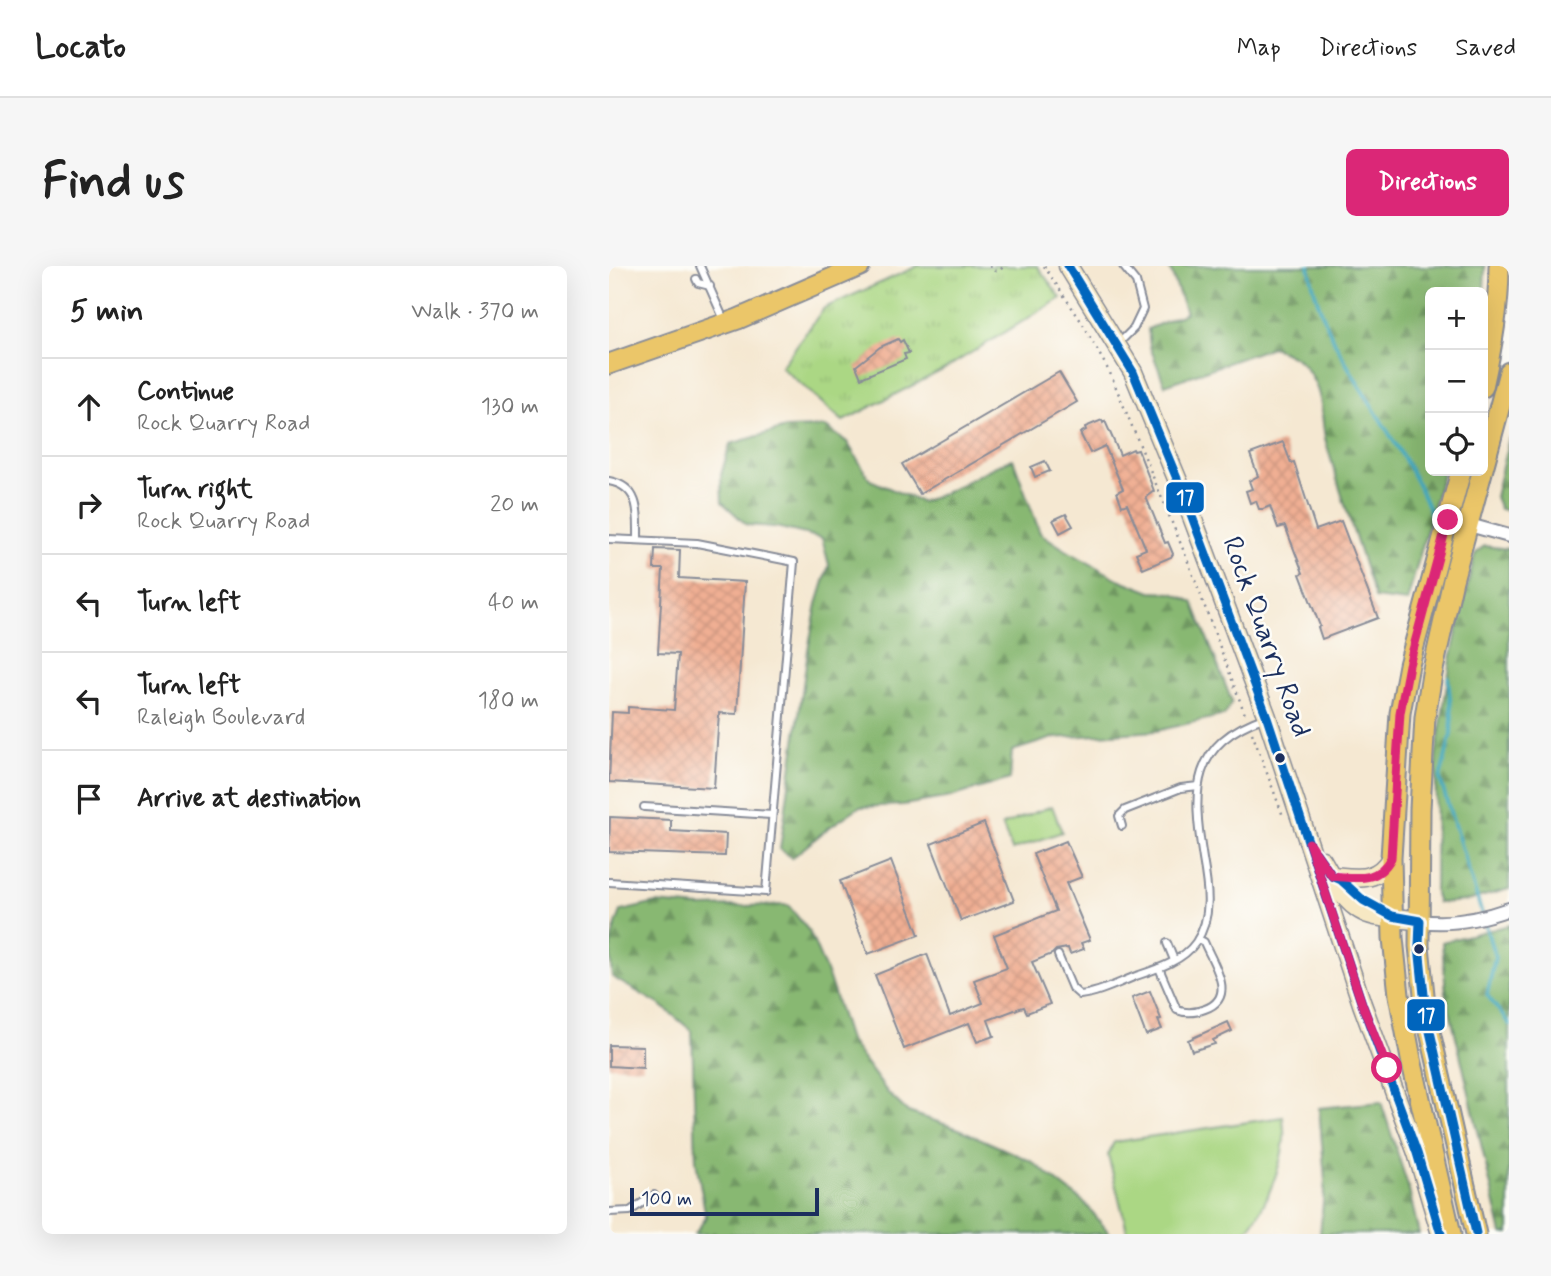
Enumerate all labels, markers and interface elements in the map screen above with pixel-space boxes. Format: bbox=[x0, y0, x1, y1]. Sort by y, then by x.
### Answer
text: Locato bbox=[35, 26, 126, 70]
text: Map bbox=[1237, 33, 1281, 64]
text: Directions bbox=[1319, 33, 1417, 64]
text: Saved bbox=[1455, 33, 1516, 64]
button: Directions bbox=[1346, 149, 1509, 216]
text: Find us bbox=[42, 150, 185, 215]
map controls bbox=[1425, 287, 1488, 476]
button: + bbox=[1425, 287, 1488, 350]
text: 5 min bbox=[70, 292, 144, 331]
text: Walk · 370 m bbox=[411, 297, 539, 327]
button: − bbox=[1425, 350, 1488, 413]
text: Continue bbox=[137, 375, 234, 409]
icon: ahead bbox=[70, 388, 108, 426]
text: 130 m bbox=[481, 392, 539, 422]
text: Rock Quarry Road bbox=[137, 409, 310, 439]
button: locate bbox=[1425, 413, 1488, 476]
text: Turn right bbox=[137, 473, 253, 507]
line badge: 17 bbox=[1165, 481, 1205, 514]
icon: right bbox=[70, 486, 108, 524]
text: 17 bbox=[1176, 486, 1194, 511]
text: 20 m bbox=[490, 490, 539, 520]
route end bbox=[1432, 504, 1463, 535]
text: Rock Quarry Road bbox=[137, 507, 310, 537]
street label: Rock Quarry Road bbox=[1213, 532, 1319, 742]
icon: left bbox=[70, 584, 108, 622]
text: Turn left bbox=[137, 586, 241, 620]
text: 40 m bbox=[488, 588, 539, 618]
text: Turn left bbox=[137, 669, 241, 703]
icon: left bbox=[70, 682, 108, 720]
text: 180 m bbox=[478, 686, 539, 716]
text: Raleigh Boulevard bbox=[137, 703, 305, 733]
unlabelled marker bbox=[1273, 751, 1287, 765]
icon: arrive bbox=[70, 780, 108, 818]
text: Arrive at destination bbox=[137, 782, 361, 816]
unlabelled marker bbox=[1412, 942, 1426, 956]
line badge: 17 bbox=[1406, 998, 1446, 1032]
text: 17 bbox=[1417, 1004, 1435, 1029]
route start bbox=[1371, 1052, 1402, 1083]
scale bar bbox=[630, 1185, 819, 1217]
text: 100 m bbox=[641, 1187, 692, 1212]

